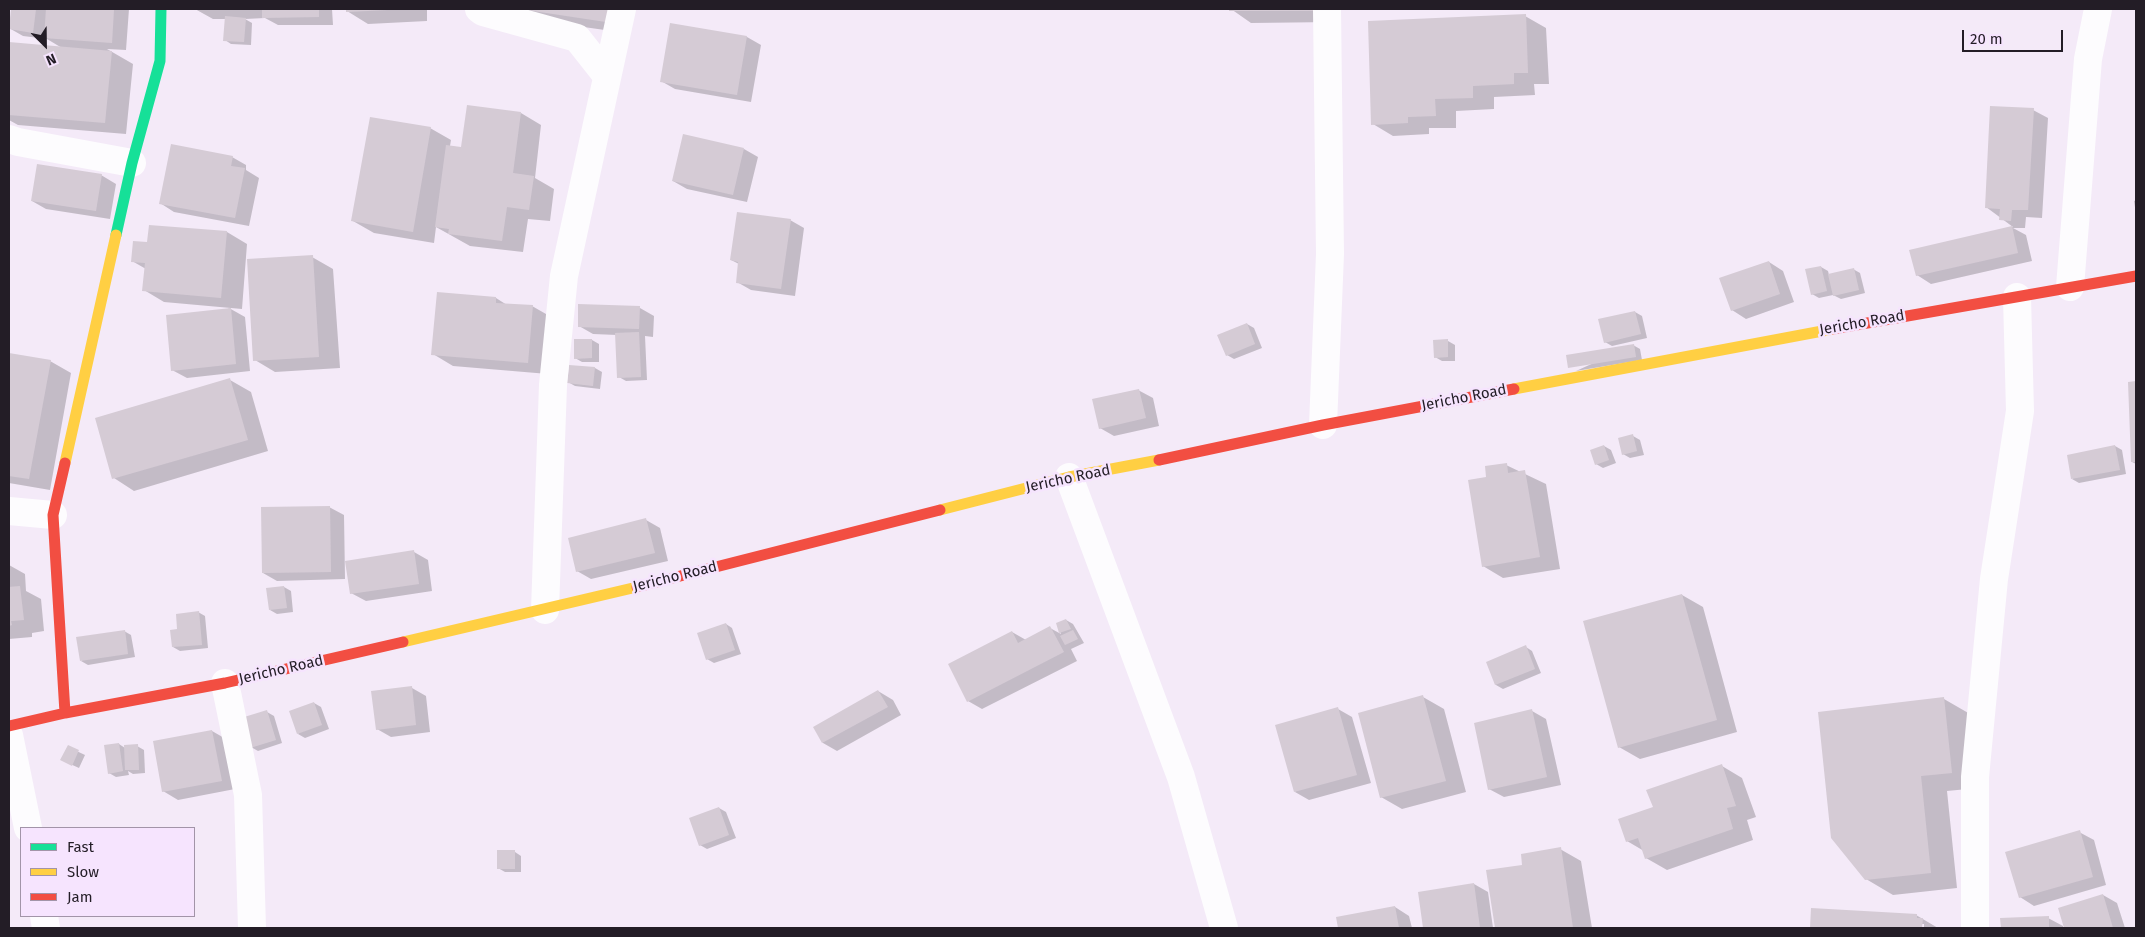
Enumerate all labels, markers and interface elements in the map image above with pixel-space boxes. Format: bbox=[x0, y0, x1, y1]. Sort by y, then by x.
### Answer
north arrow bbox=[20, 20, 70, 70]
scale bar bbox=[1965, 20, 2066, 52]
text: 20 m bbox=[1970, 30, 2003, 48]
text: N bbox=[43, 50, 59, 69]
street label: Jericho Road bbox=[1818, 307, 1906, 339]
street label: Jericho Road bbox=[1420, 381, 1508, 415]
street label: Jericho Road bbox=[1024, 461, 1112, 497]
street label: Jericho Road bbox=[631, 558, 719, 596]
street label: Jericho Road bbox=[237, 652, 325, 688]
legend bbox=[20, 827, 195, 917]
text: Fast bbox=[67, 838, 94, 856]
text: Slow bbox=[67, 863, 99, 881]
text: Jam bbox=[67, 888, 93, 906]

